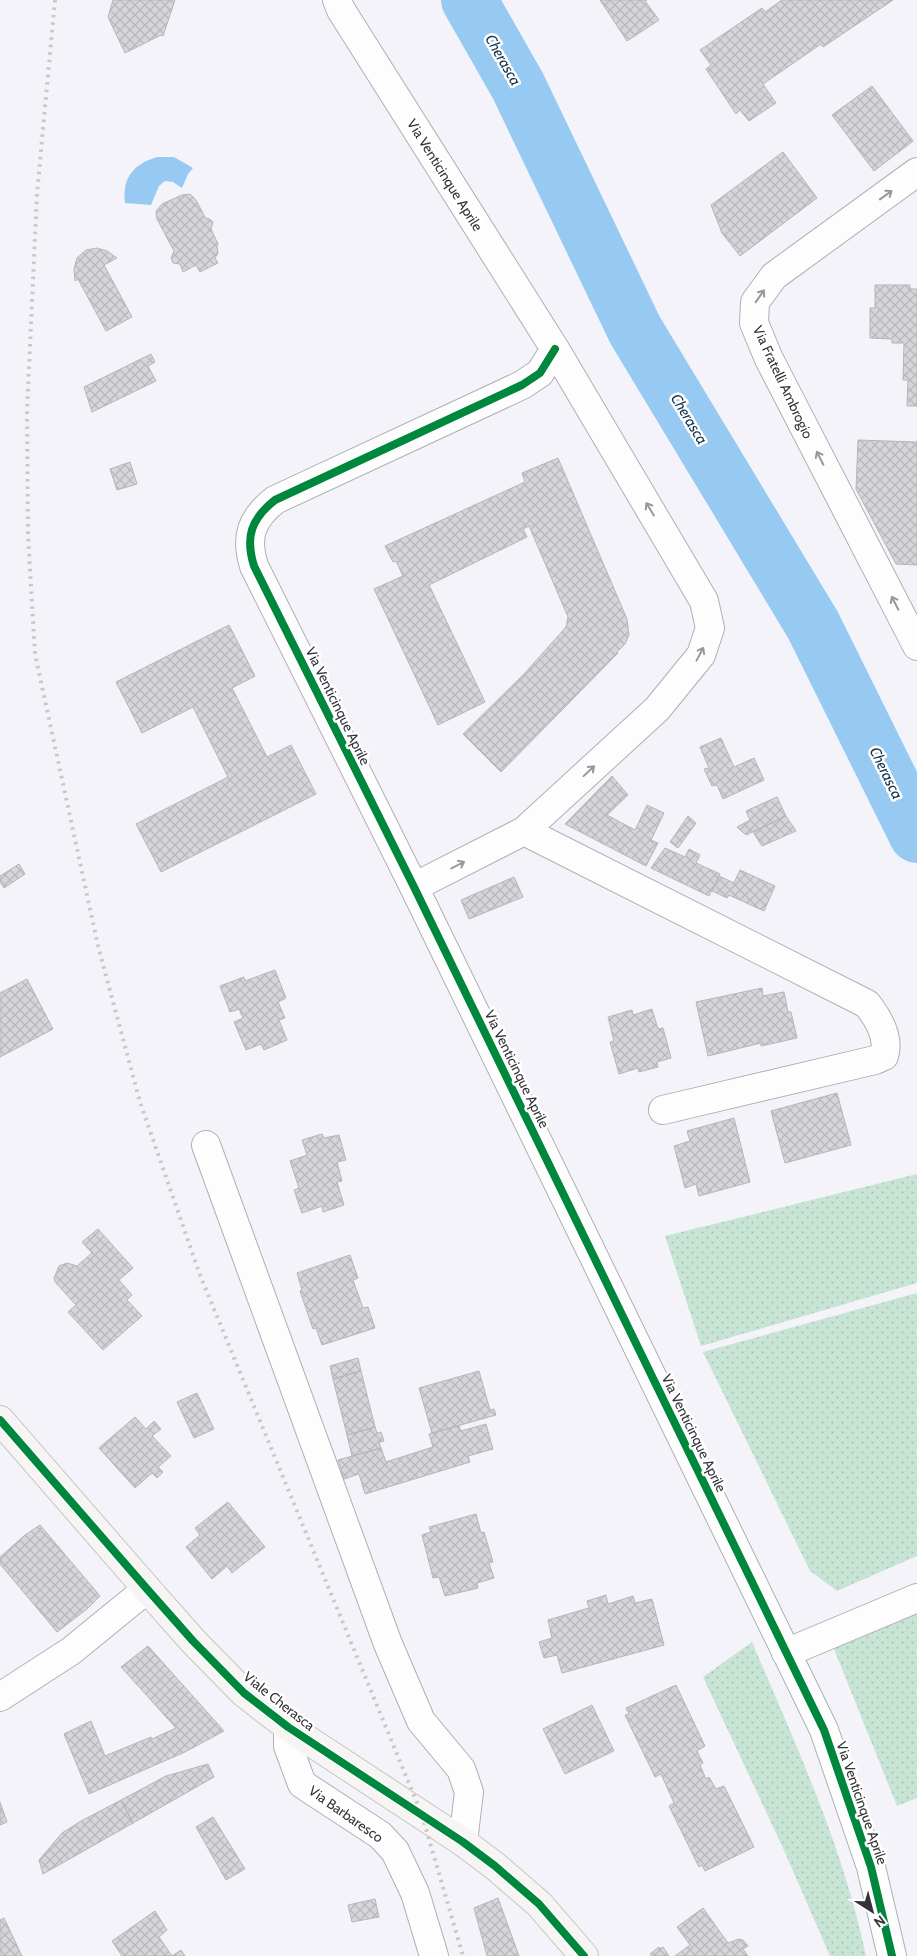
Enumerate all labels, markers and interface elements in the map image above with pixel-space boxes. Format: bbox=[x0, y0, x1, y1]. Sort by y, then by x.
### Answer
water label: Cherasca bbox=[481, 31, 525, 89]
street label: Via Venticinque Aprile bbox=[403, 115, 487, 235]
one-way arrow bbox=[879, 189, 892, 200]
one-way arrow bbox=[755, 289, 765, 303]
street label: Via Fratelli Ambrogio bbox=[749, 323, 817, 442]
water label: Cherasca bbox=[667, 390, 711, 448]
one-way arrow bbox=[815, 451, 825, 466]
one-way arrow bbox=[644, 503, 654, 517]
one-way arrow bbox=[890, 596, 899, 611]
street label: Via Venticinque Aprile bbox=[302, 644, 374, 768]
one-way arrow bbox=[696, 647, 705, 662]
water label: Cherasca bbox=[866, 744, 906, 802]
one-way arrow bbox=[582, 765, 595, 777]
one-way arrow bbox=[450, 860, 465, 870]
street label: Via Venticinque Aprile bbox=[481, 1007, 553, 1131]
street label: Via Venticinque Aprile bbox=[658, 1371, 730, 1495]
street label: Viale Cherasca bbox=[240, 1668, 319, 1735]
street label: Via Venticinque Aprile bbox=[832, 1739, 892, 1867]
street label: Via Barbaresco bbox=[305, 1782, 387, 1847]
north arrow bbox=[847, 1886, 897, 1936]
text: N bbox=[870, 1911, 889, 1932]

